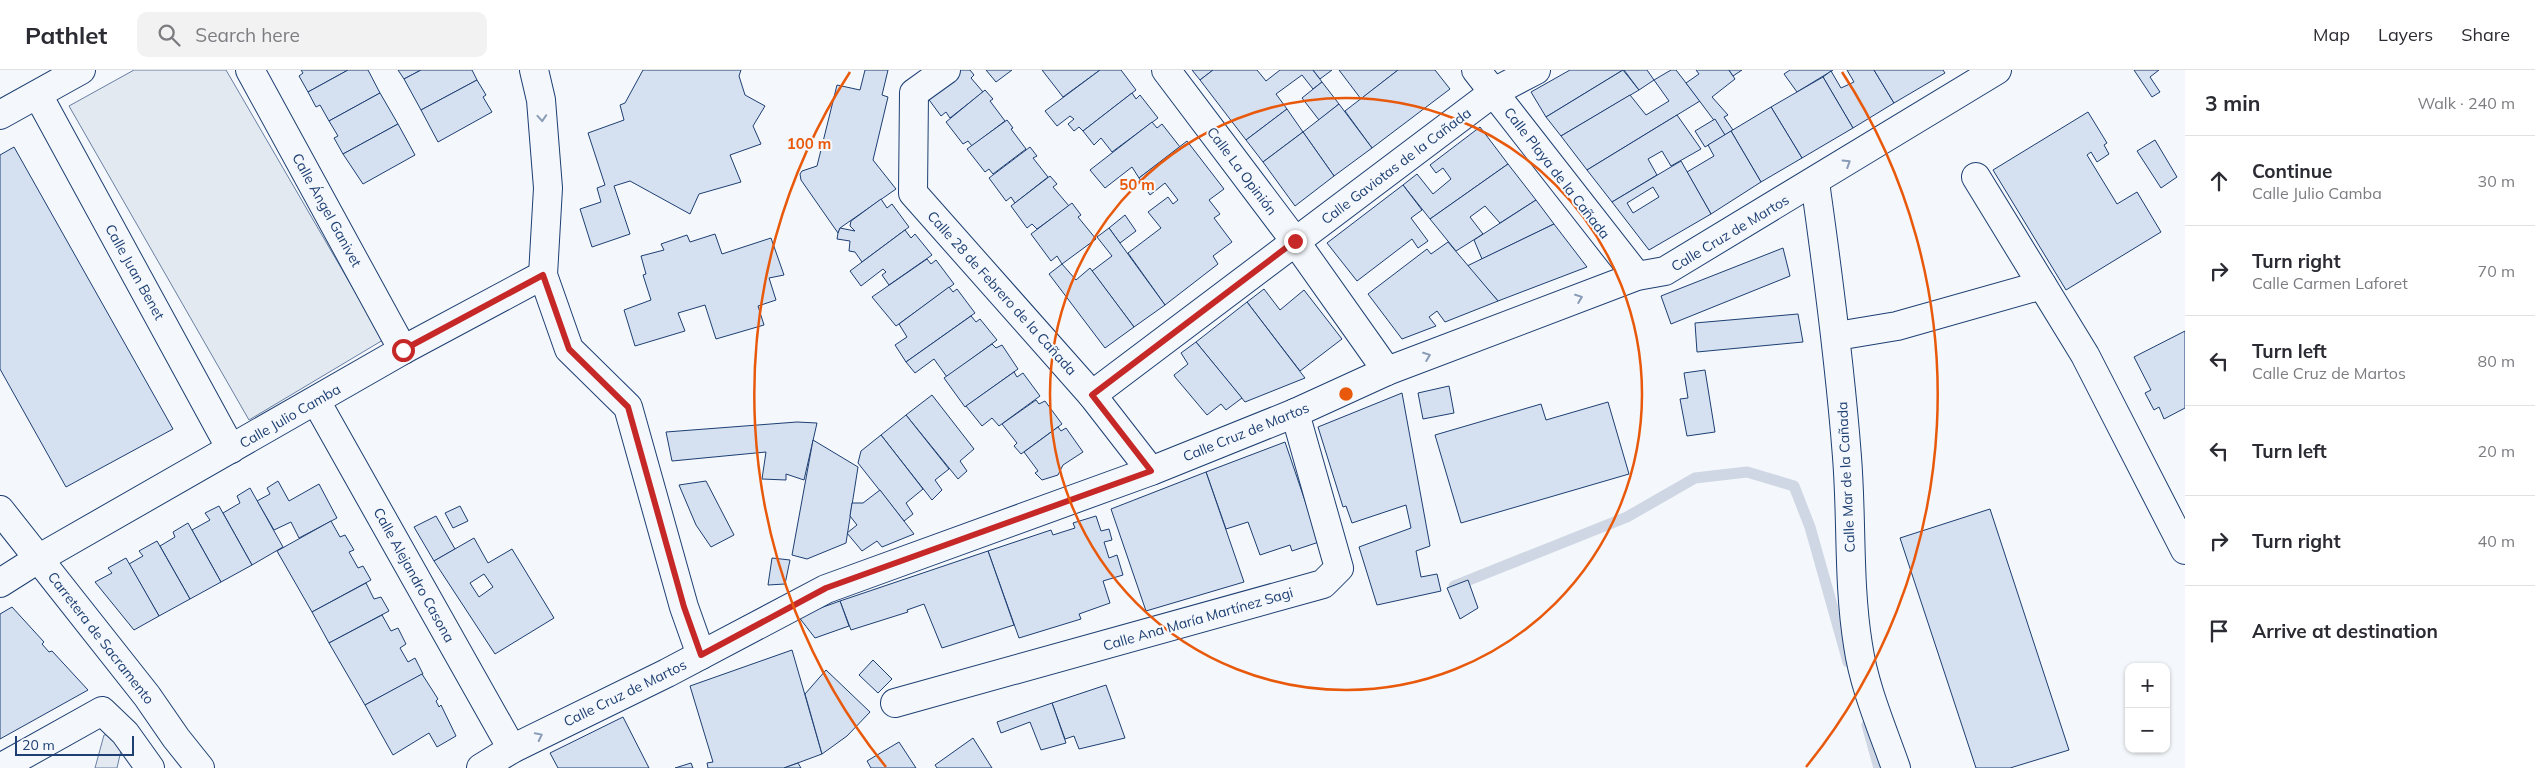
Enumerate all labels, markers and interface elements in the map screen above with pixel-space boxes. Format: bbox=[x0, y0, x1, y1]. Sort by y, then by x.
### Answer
search box bbox=[137, 12, 487, 57]
text: Pathlet bbox=[25, 20, 107, 50]
icon: search bbox=[155, 21, 183, 49]
text: Search here bbox=[195, 23, 300, 47]
text: Map bbox=[2313, 23, 2350, 46]
text: Layers bbox=[2378, 23, 2433, 46]
text: Share bbox=[2461, 23, 2510, 46]
text: 3 min bbox=[2205, 90, 2260, 116]
text: Walk · 240 m bbox=[2417, 93, 2515, 113]
street label: Calle Gaviotas de la Cañada bbox=[1317, 104, 1475, 228]
street label: Calle Playa de la Cañada bbox=[1500, 104, 1614, 242]
one-way arrow bbox=[537, 114, 548, 122]
street label: Calle La Opinión bbox=[1203, 123, 1281, 219]
text: 100 m bbox=[787, 134, 831, 153]
street label: Calle Ángel Ganivet bbox=[288, 150, 366, 270]
one-way arrow bbox=[1841, 159, 1850, 169]
text: Continue bbox=[2252, 159, 2332, 183]
icon: ahead bbox=[2205, 167, 2233, 195]
text: 30 m bbox=[2478, 171, 2515, 191]
text: 50 m bbox=[1119, 175, 1155, 194]
text: Calle Julio Camba bbox=[2252, 183, 2382, 203]
street label: Calle Cruz de Martos bbox=[1668, 191, 1792, 275]
street label: Calle 28 de Febrero de la Cañada bbox=[923, 207, 1081, 379]
street label: Calle Juan Benet bbox=[101, 221, 169, 323]
route end bbox=[1284, 230, 1307, 253]
text: Turn right bbox=[2252, 249, 2341, 273]
icon: right bbox=[2205, 257, 2233, 285]
text: 70 m bbox=[2478, 261, 2515, 281]
text: Calle Carmen Laforet bbox=[2252, 273, 2408, 293]
one-way arrow bbox=[1574, 294, 1583, 304]
route start bbox=[392, 339, 415, 362]
text: Turn left bbox=[2252, 339, 2327, 363]
icon: left bbox=[2205, 347, 2233, 375]
text: 80 m bbox=[2478, 351, 2515, 371]
one-way arrow bbox=[1422, 352, 1431, 362]
text: Calle Cruz de Martos bbox=[2252, 363, 2406, 383]
street label: Calle Julio Camba bbox=[236, 380, 344, 452]
centre of rings bbox=[1337, 385, 1355, 403]
street label: Calle Cruz de Martos bbox=[1180, 398, 1312, 466]
street label: Calle Mar de la Cañada bbox=[1833, 401, 1859, 553]
icon: left bbox=[2205, 437, 2233, 465]
text: Turn left bbox=[2252, 439, 2327, 463]
text: 20 m bbox=[2478, 441, 2515, 461]
street label: Calle Alejandro Casona bbox=[369, 505, 459, 645]
icon: right bbox=[2205, 527, 2233, 555]
text: Turn right bbox=[2252, 529, 2341, 553]
text: 40 m bbox=[2478, 531, 2515, 551]
street label: Carretera de Sacramento bbox=[44, 568, 158, 708]
street label: Calle Ana María Martínez Sagi bbox=[1101, 583, 1295, 655]
icon: arrive bbox=[2205, 617, 2233, 645]
text: Arrive at destination bbox=[2252, 619, 2438, 643]
street label: Calle Cruz de Martos bbox=[561, 655, 689, 731]
map controls bbox=[2125, 663, 2170, 753]
button: + bbox=[2125, 663, 2170, 708]
button: − bbox=[2125, 708, 2170, 753]
one-way arrow bbox=[534, 732, 543, 742]
scale bar bbox=[15, 733, 134, 756]
text: 20 m bbox=[22, 736, 55, 754]

